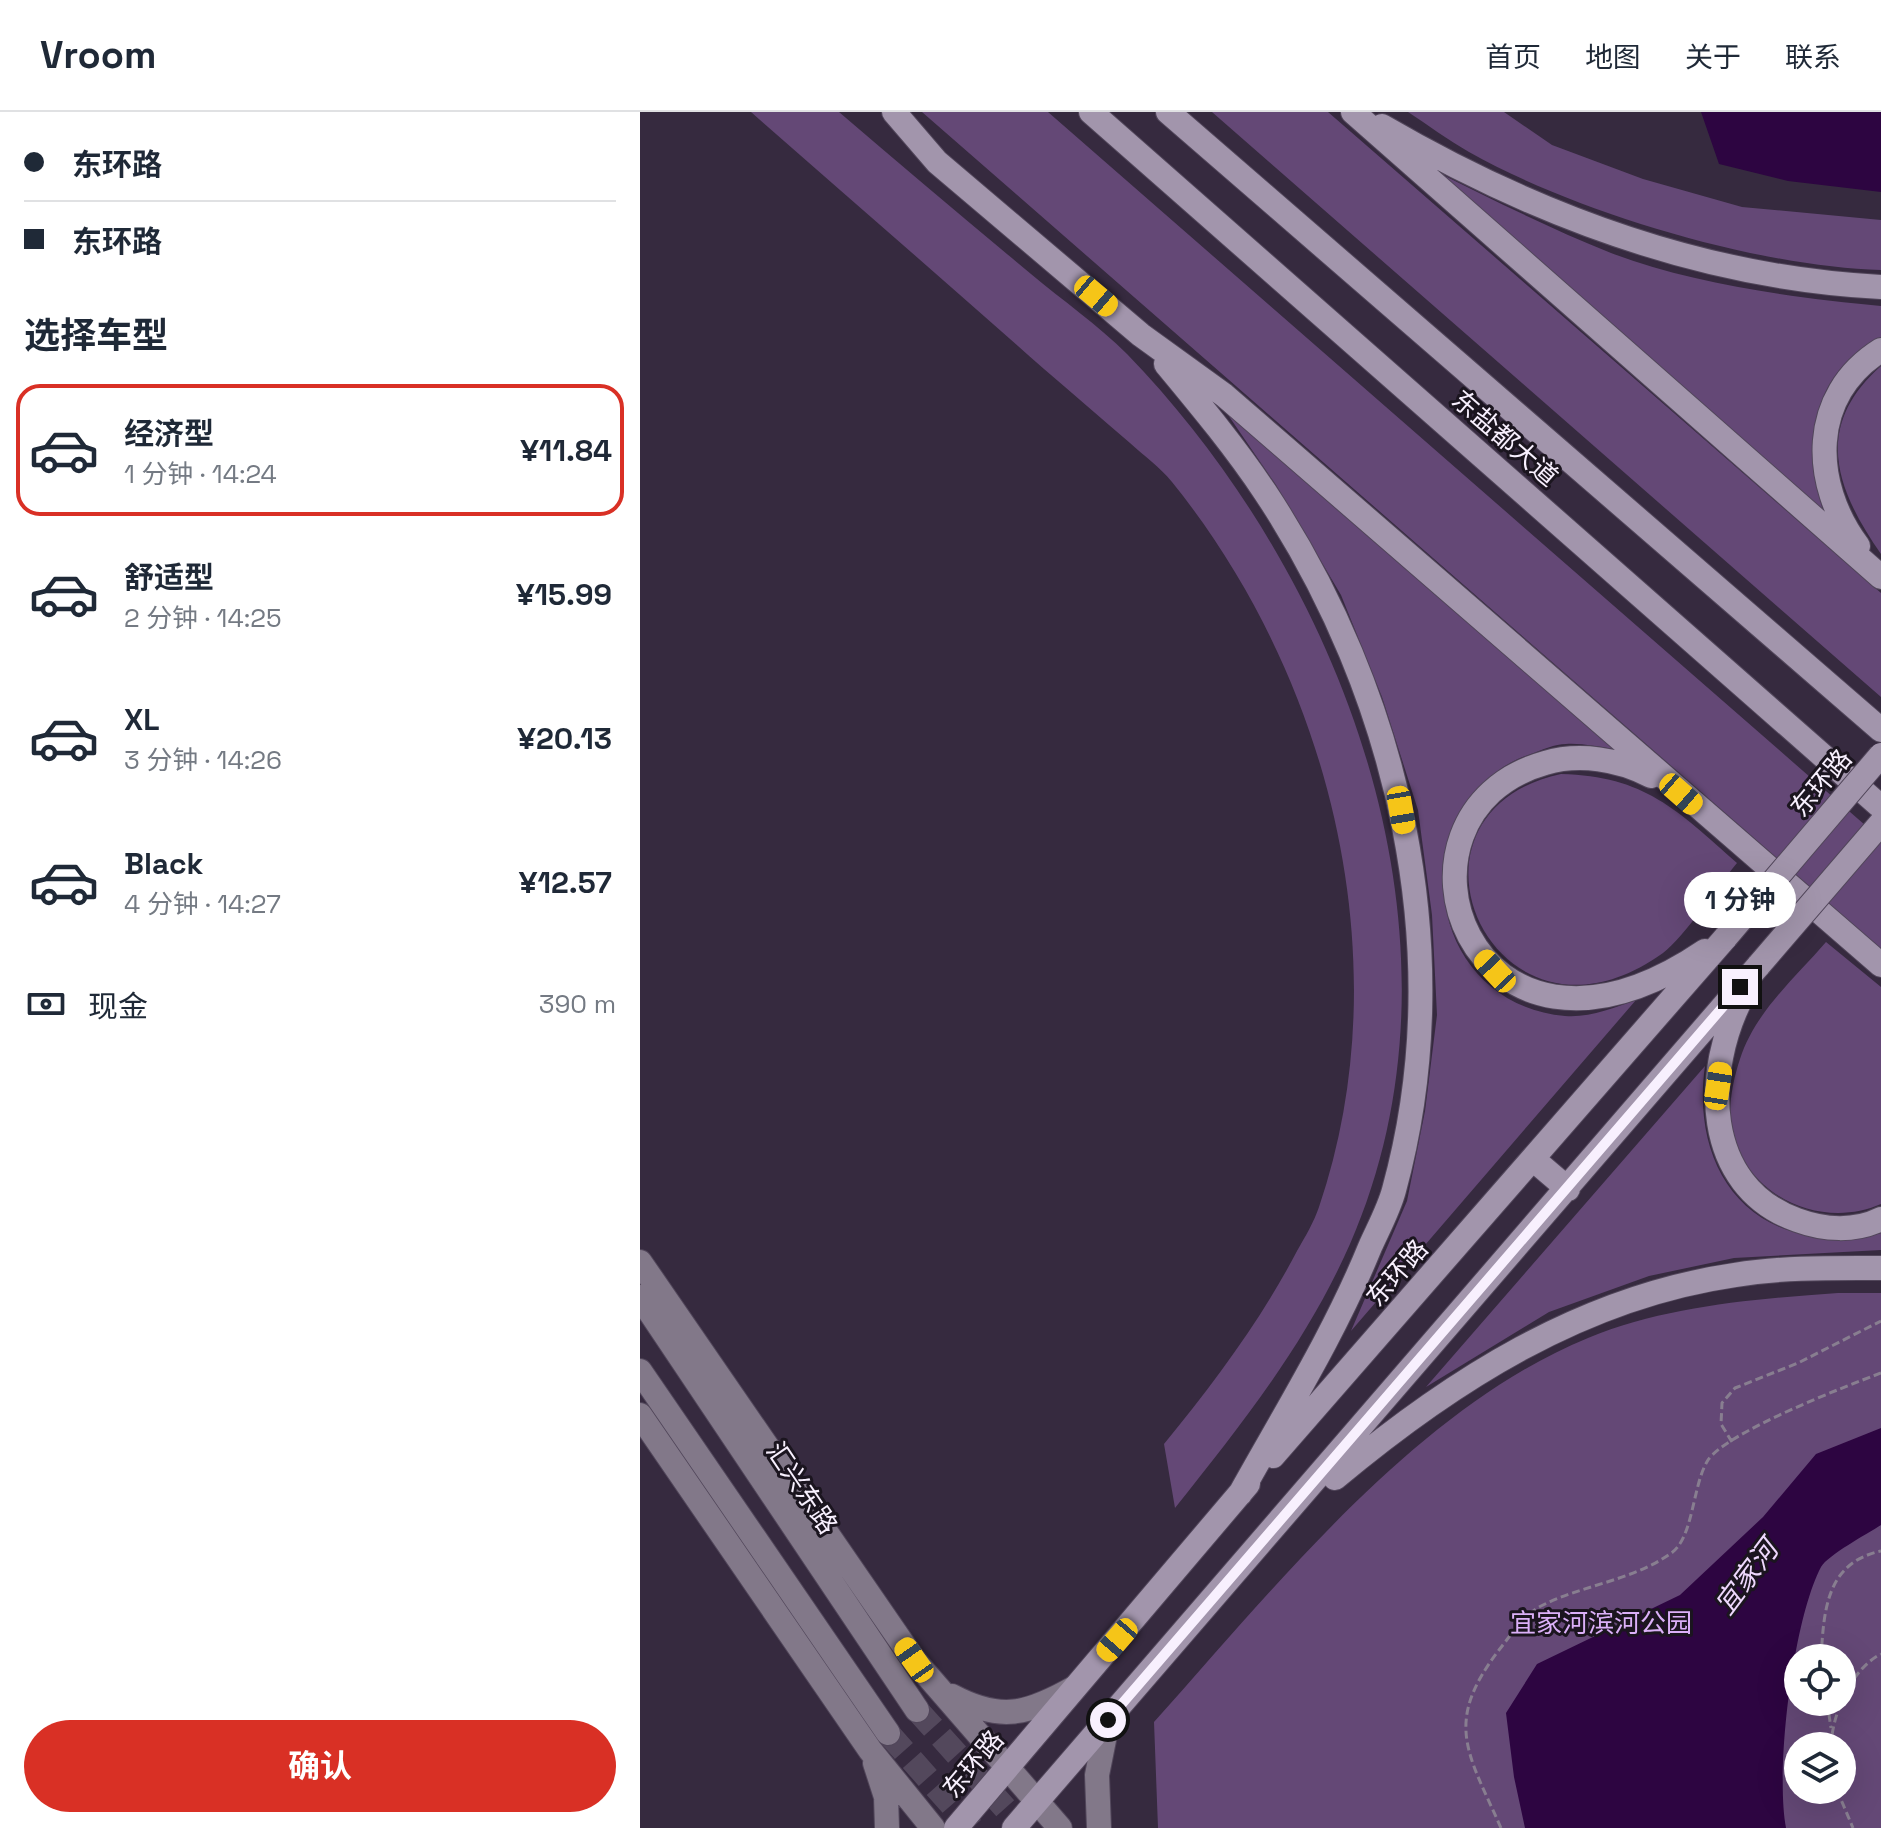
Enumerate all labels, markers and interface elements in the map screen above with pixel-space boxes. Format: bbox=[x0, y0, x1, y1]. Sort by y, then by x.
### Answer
text: Vroom bbox=[40, 31, 157, 79]
text: 首页 bbox=[1485, 39, 1541, 75]
text: 地图 bbox=[1585, 39, 1641, 75]
text: 关于 bbox=[1685, 39, 1741, 75]
text: 联系 bbox=[1785, 39, 1841, 75]
text: 东环路 bbox=[72, 145, 162, 184]
text: 东环路 bbox=[72, 222, 162, 261]
car bbox=[1070, 271, 1122, 321]
text: 选择车型 bbox=[24, 313, 168, 359]
street label: 东盐都大道 bbox=[1445, 383, 1565, 493]
icon: car bbox=[28, 414, 100, 486]
text: 经济型 bbox=[124, 414, 214, 453]
text: ¥11.84 bbox=[520, 431, 612, 470]
text: 1 分钟 · 14:24 bbox=[124, 457, 277, 491]
icon: car bbox=[28, 558, 100, 630]
text: 舒适型 bbox=[124, 558, 214, 597]
text: ¥15.99 bbox=[516, 575, 612, 614]
text: 2 分钟 · 14:25 bbox=[124, 601, 282, 635]
text: XL bbox=[124, 700, 160, 739]
icon: car bbox=[28, 702, 100, 774]
text: ¥20.13 bbox=[517, 719, 612, 758]
street label: 东环路 bbox=[1783, 742, 1859, 824]
text: 3 分钟 · 14:26 bbox=[124, 743, 282, 777]
car bbox=[1655, 769, 1707, 819]
car bbox=[1385, 784, 1417, 836]
text: Black bbox=[124, 844, 203, 883]
icon: car bbox=[28, 846, 100, 918]
text: ¥12.57 bbox=[519, 863, 612, 902]
callout: 1 分钟 bbox=[1684, 871, 1796, 927]
text: 1 分钟 bbox=[1705, 883, 1775, 917]
text: 4 分钟 · 14:27 bbox=[124, 887, 281, 921]
car bbox=[1470, 945, 1520, 997]
route end bbox=[1722, 969, 1758, 1005]
icon: cash bbox=[24, 982, 68, 1026]
text: 现金 bbox=[88, 987, 148, 1026]
text: 390 m bbox=[539, 987, 616, 1021]
car bbox=[1702, 1060, 1734, 1112]
street label: 东环路 bbox=[1359, 1232, 1435, 1314]
street label: 汇兴东路 bbox=[759, 1435, 845, 1541]
water label: 宜家河 bbox=[1706, 1529, 1789, 1621]
park label: 宜家河滨河公园 bbox=[1510, 1606, 1692, 1640]
car bbox=[1092, 1614, 1142, 1666]
car bbox=[890, 1633, 938, 1687]
map controls bbox=[1784, 1644, 1856, 1804]
button: locate bbox=[1784, 1644, 1856, 1716]
route start bbox=[1090, 1702, 1126, 1738]
button: 确认 bbox=[24, 1720, 616, 1812]
street label: 东环路 bbox=[935, 1723, 1011, 1805]
button: layers bbox=[1784, 1732, 1856, 1804]

